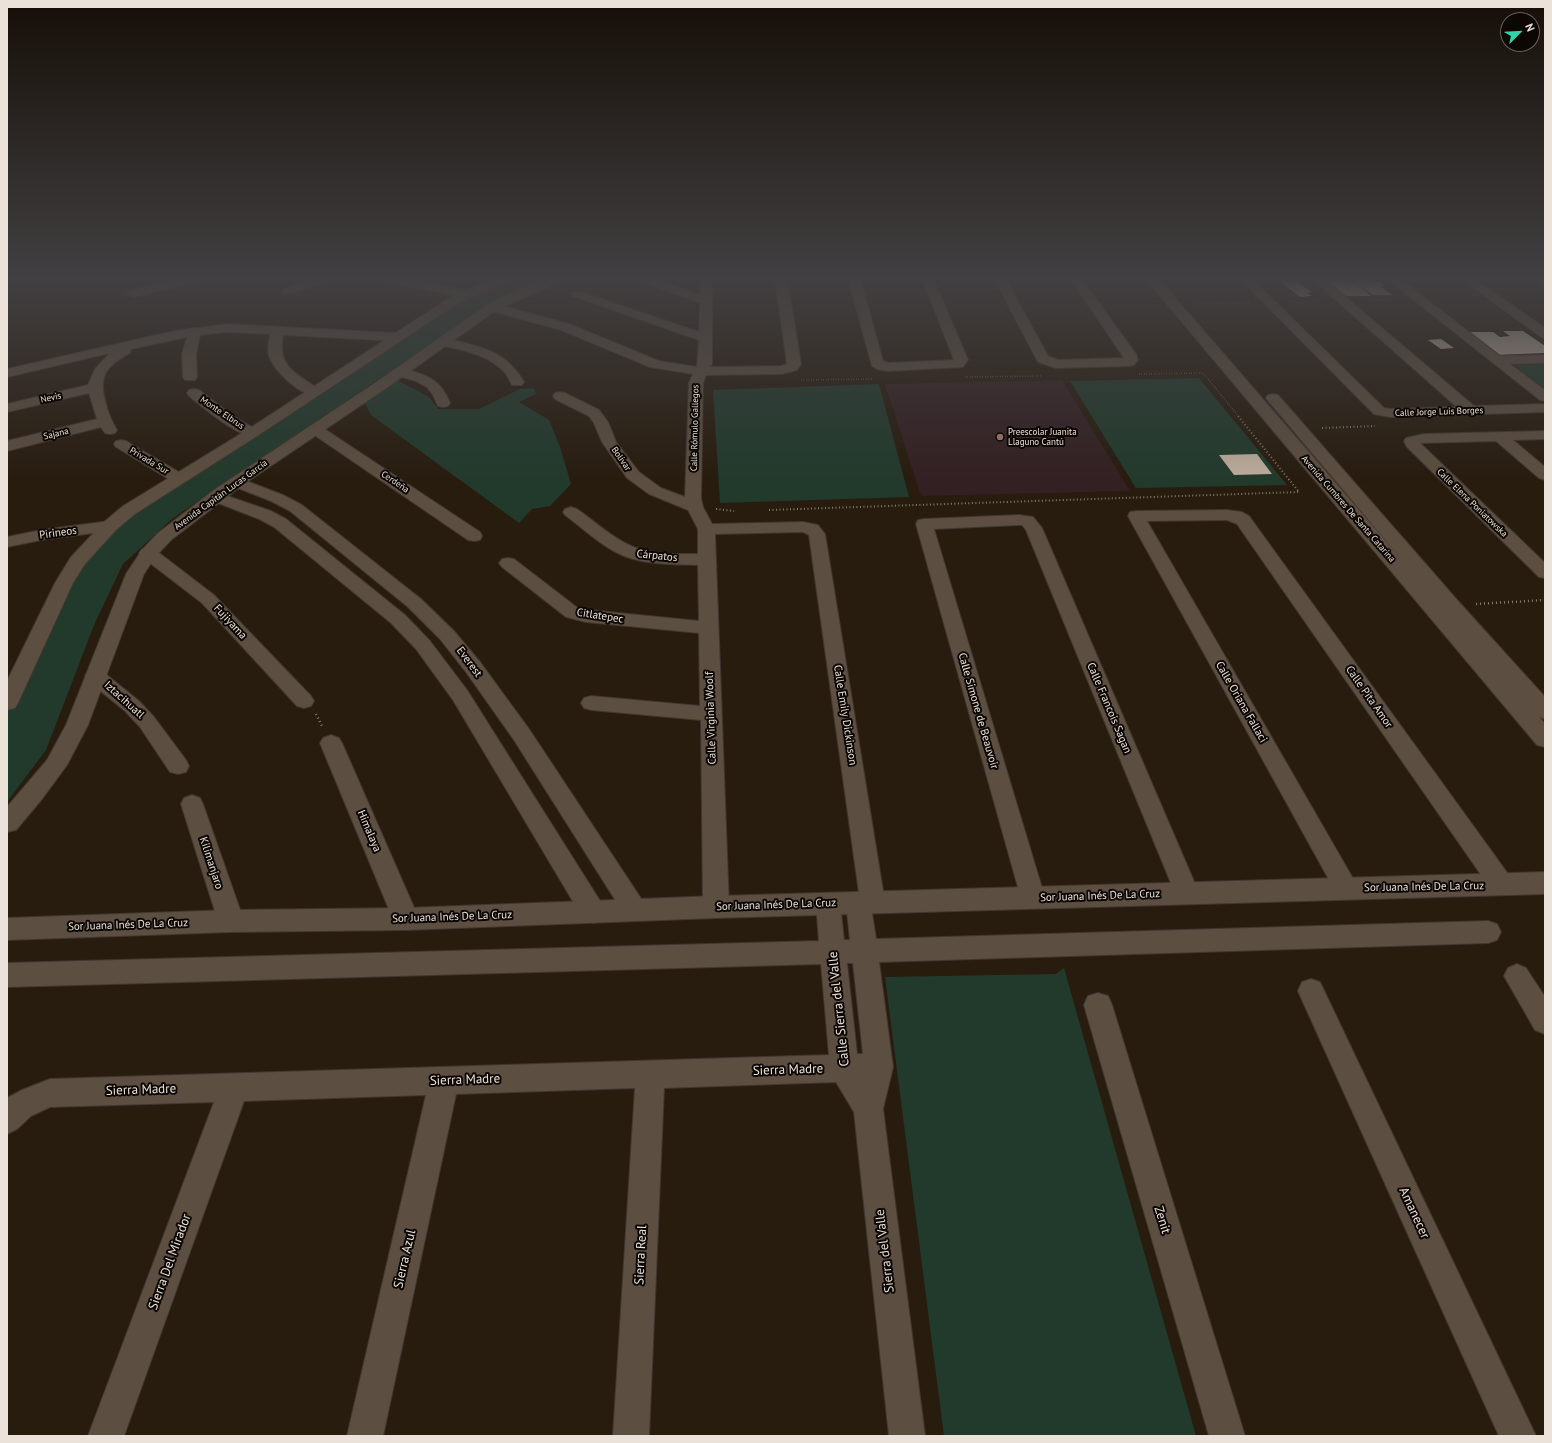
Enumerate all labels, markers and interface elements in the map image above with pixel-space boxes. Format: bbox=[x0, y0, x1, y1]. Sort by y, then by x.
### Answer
north arrow bbox=[1500, 12, 1540, 52]
text: N bbox=[1522, 21, 1538, 34]
street label: Calle Rómulo Gallegos bbox=[689, 385, 701, 471]
street label: Nevis bbox=[40, 390, 62, 406]
street label: Monte Elbrus bbox=[198, 394, 246, 432]
street label: Calle Jorge Luis Borges bbox=[1395, 405, 1483, 419]
street label: Sajana bbox=[42, 426, 70, 442]
place label: Preescolar Juanita Llaguno Cantú bbox=[1008, 427, 1077, 448]
marker: Preescolar Juanita Llaguno Cantú bbox=[995, 432, 1005, 442]
street label: Privada Sur bbox=[128, 445, 170, 477]
street label: Bolívar bbox=[609, 445, 633, 473]
street label: Avenida Cumbres De Santa Catarina bbox=[1299, 454, 1397, 564]
street label: Avenida Capitán Lucas García bbox=[172, 458, 270, 532]
street label: Calle Elena Poniatowska bbox=[1435, 467, 1509, 539]
street label: Cerdeña bbox=[379, 469, 411, 495]
street label: Pirineos bbox=[38, 524, 78, 542]
street label: Cárpatos bbox=[636, 547, 678, 565]
street label: Fujiyama bbox=[211, 602, 249, 642]
street label: Citlatepec bbox=[576, 606, 624, 626]
street label: Everest bbox=[453, 644, 485, 680]
street label: Calle Simone de Beauvoir bbox=[955, 651, 1001, 771]
street label: Calle Oriana Fallaci bbox=[1212, 659, 1270, 745]
street label: Calle Francois Sagan bbox=[1084, 661, 1134, 755]
street label: Calle Pita Amor bbox=[1343, 663, 1395, 731]
street label: Calle Emily Dickinson bbox=[831, 664, 859, 766]
street label: Calle Virginia Woolf bbox=[703, 671, 719, 765]
street label: Iztacihuatl bbox=[101, 679, 147, 721]
street label: Himalaya bbox=[354, 808, 384, 854]
street label: Kilimanjaro bbox=[196, 835, 226, 891]
street label: Sor Juana Inés De La Cruz bbox=[1364, 879, 1484, 895]
street label: Sor Juana Inés De La Cruz bbox=[1040, 887, 1160, 905]
street label: Sor Juana Inés De La Cruz bbox=[716, 896, 836, 914]
street label: Sor Juana Inés De La Cruz bbox=[392, 908, 512, 926]
street label: Sor Juana Inés De La Cruz bbox=[68, 916, 188, 934]
street label: Calle Sierra del Valle bbox=[825, 951, 853, 1067]
street label: Sierra Madre bbox=[752, 1061, 824, 1079]
street label: Sierra Madre bbox=[429, 1071, 501, 1089]
street label: Sierra Madre bbox=[105, 1081, 177, 1099]
street label: Amanecer bbox=[1395, 1185, 1433, 1241]
street label: Zenit bbox=[1150, 1204, 1174, 1236]
street label: Sierra del Valle bbox=[872, 1208, 898, 1294]
street label: Sierra Del Mirador bbox=[145, 1212, 195, 1312]
street label: Sierra Real bbox=[632, 1225, 650, 1285]
street label: Sierra Azul bbox=[391, 1228, 419, 1290]

